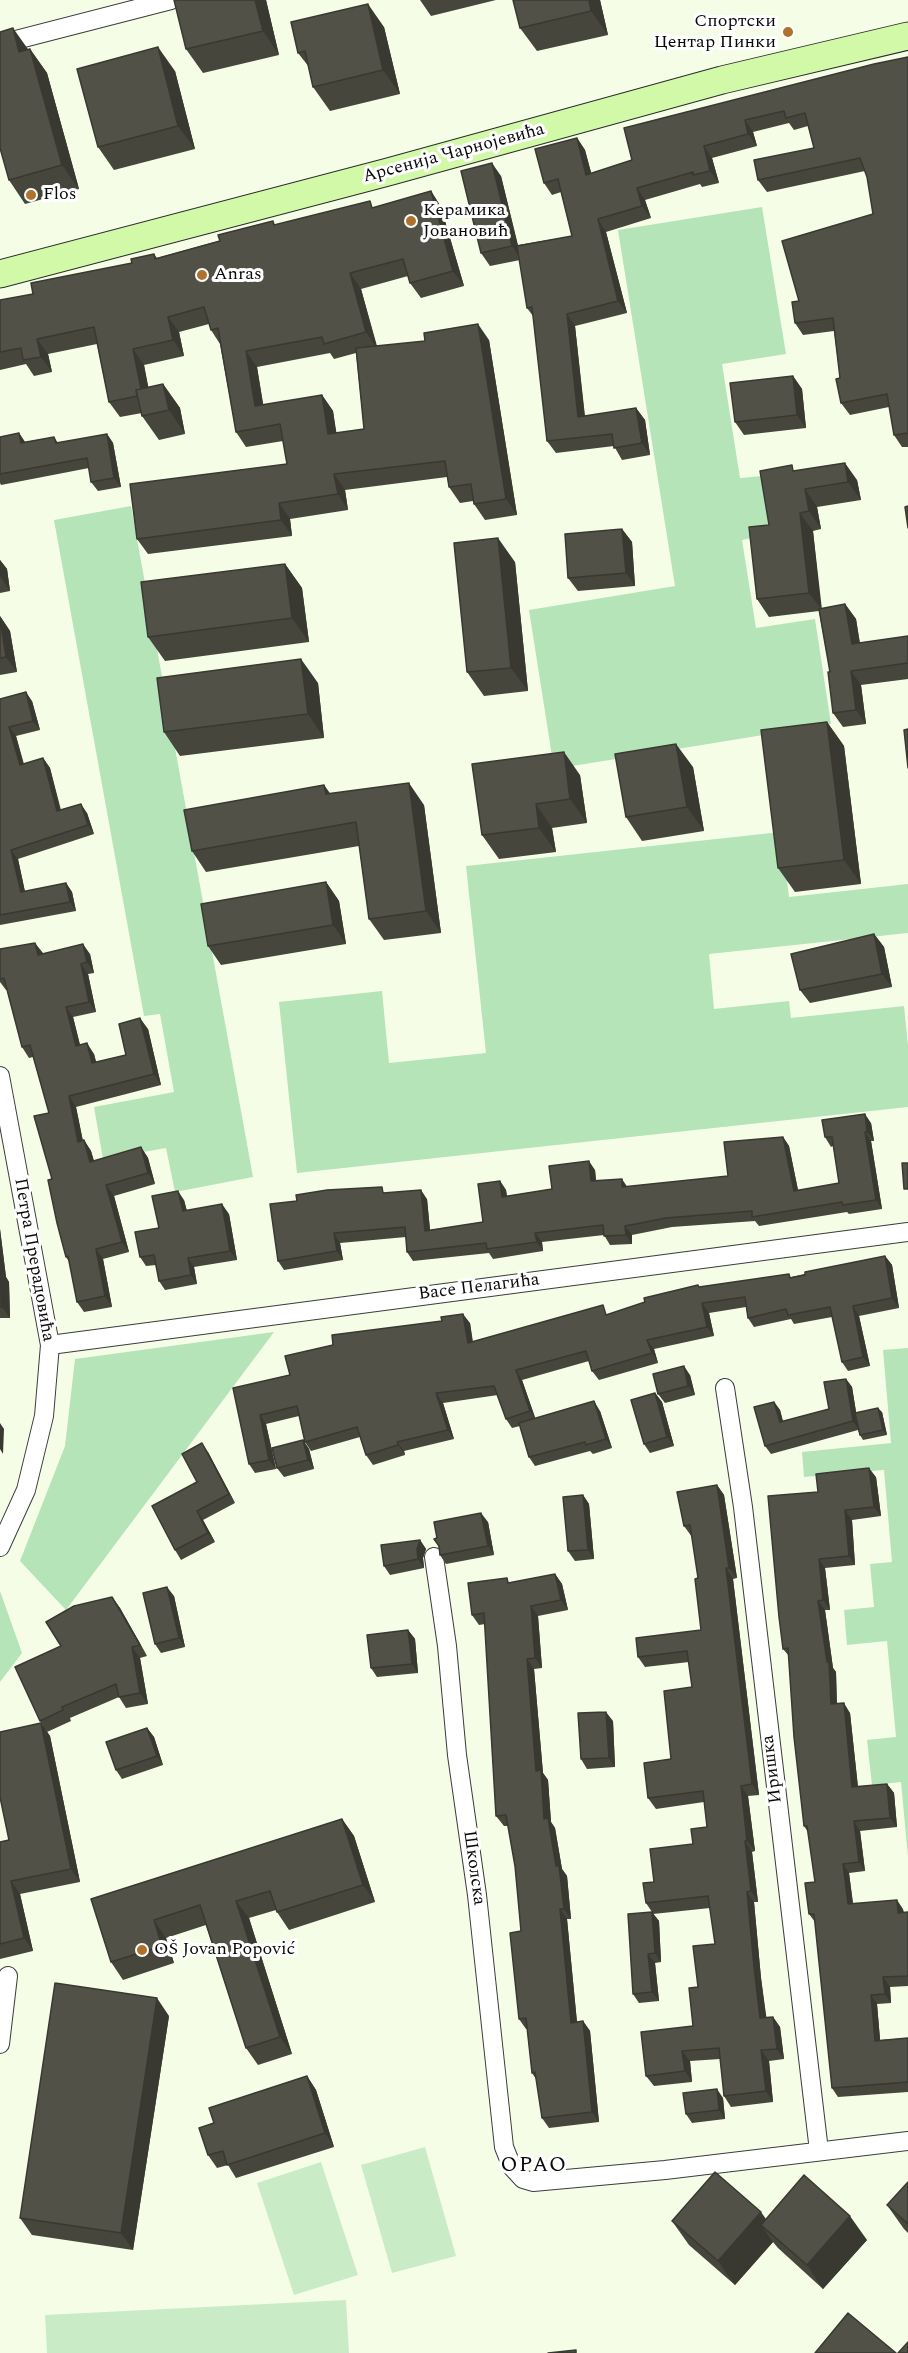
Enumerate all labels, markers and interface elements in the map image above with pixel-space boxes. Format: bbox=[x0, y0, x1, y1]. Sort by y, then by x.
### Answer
place label: Спортски Центар Пинки bbox=[654, 11, 776, 54]
marker: Спортски Центар Пинки bbox=[781, 25, 795, 39]
street label: Арсенија Чарнојевића bbox=[361, 119, 547, 189]
place label: Flos bbox=[43, 184, 76, 206]
marker: Flos bbox=[24, 188, 38, 202]
place label: Керамика Јовановић bbox=[423, 200, 508, 242]
marker: Керамика Јовановић bbox=[404, 214, 418, 228]
place label: Anras bbox=[214, 264, 262, 286]
marker: Anras bbox=[195, 268, 209, 282]
street label: Петра Прерадовића bbox=[8, 1176, 58, 1344]
street label: Васе Пелагића bbox=[417, 1270, 541, 1306]
street label: Иришка bbox=[758, 1734, 788, 1804]
street label: Школска bbox=[457, 1829, 489, 1907]
place label: OŠ Jovan Popović bbox=[154, 1939, 295, 1961]
marker: OŠ Jovan Popović bbox=[135, 1943, 149, 1957]
district label: ОРАО bbox=[501, 2154, 567, 2180]

